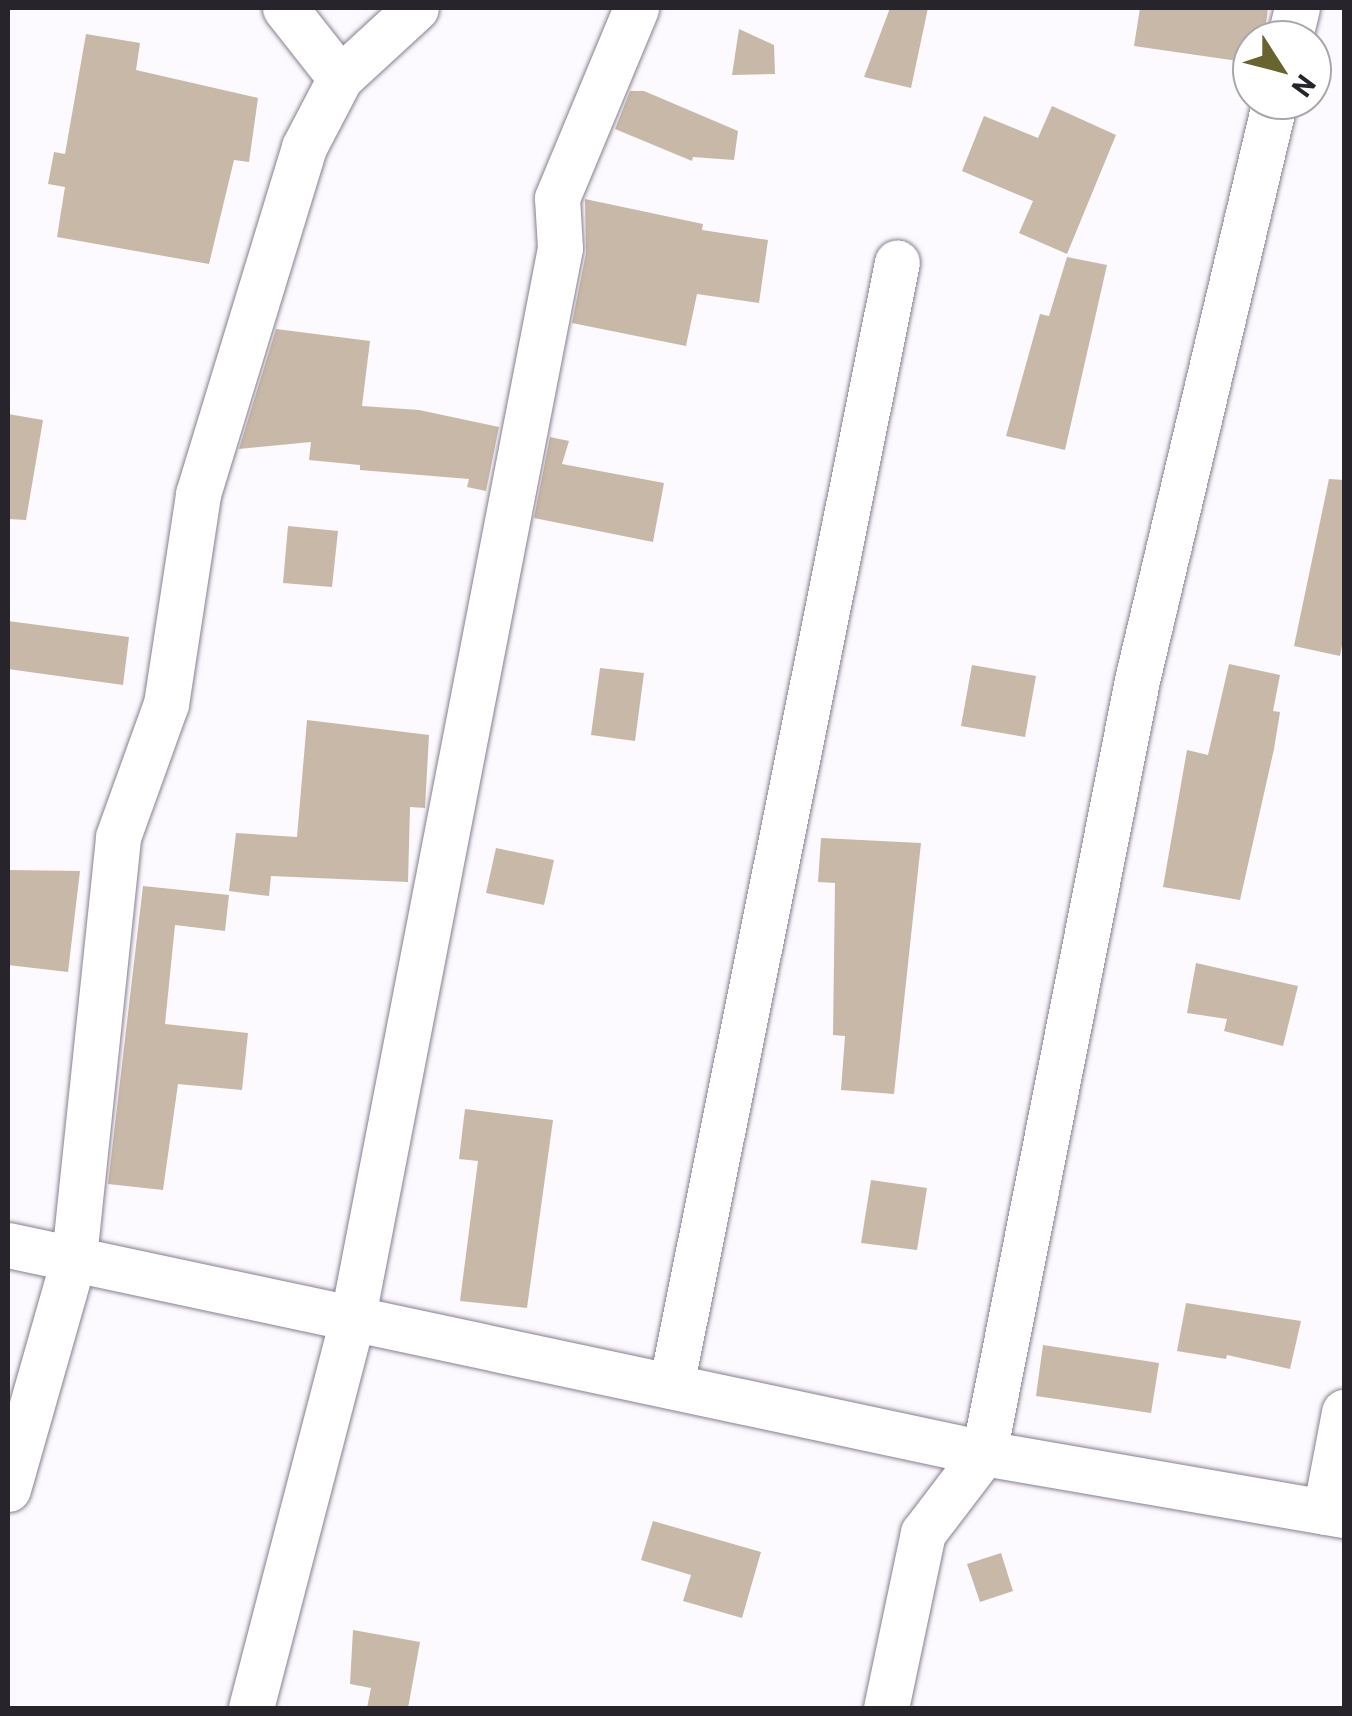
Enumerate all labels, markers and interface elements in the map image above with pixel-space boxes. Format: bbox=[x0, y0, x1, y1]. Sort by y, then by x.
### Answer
north arrow bbox=[1232, 20, 1332, 120]
text: N bbox=[1285, 69, 1324, 104]

